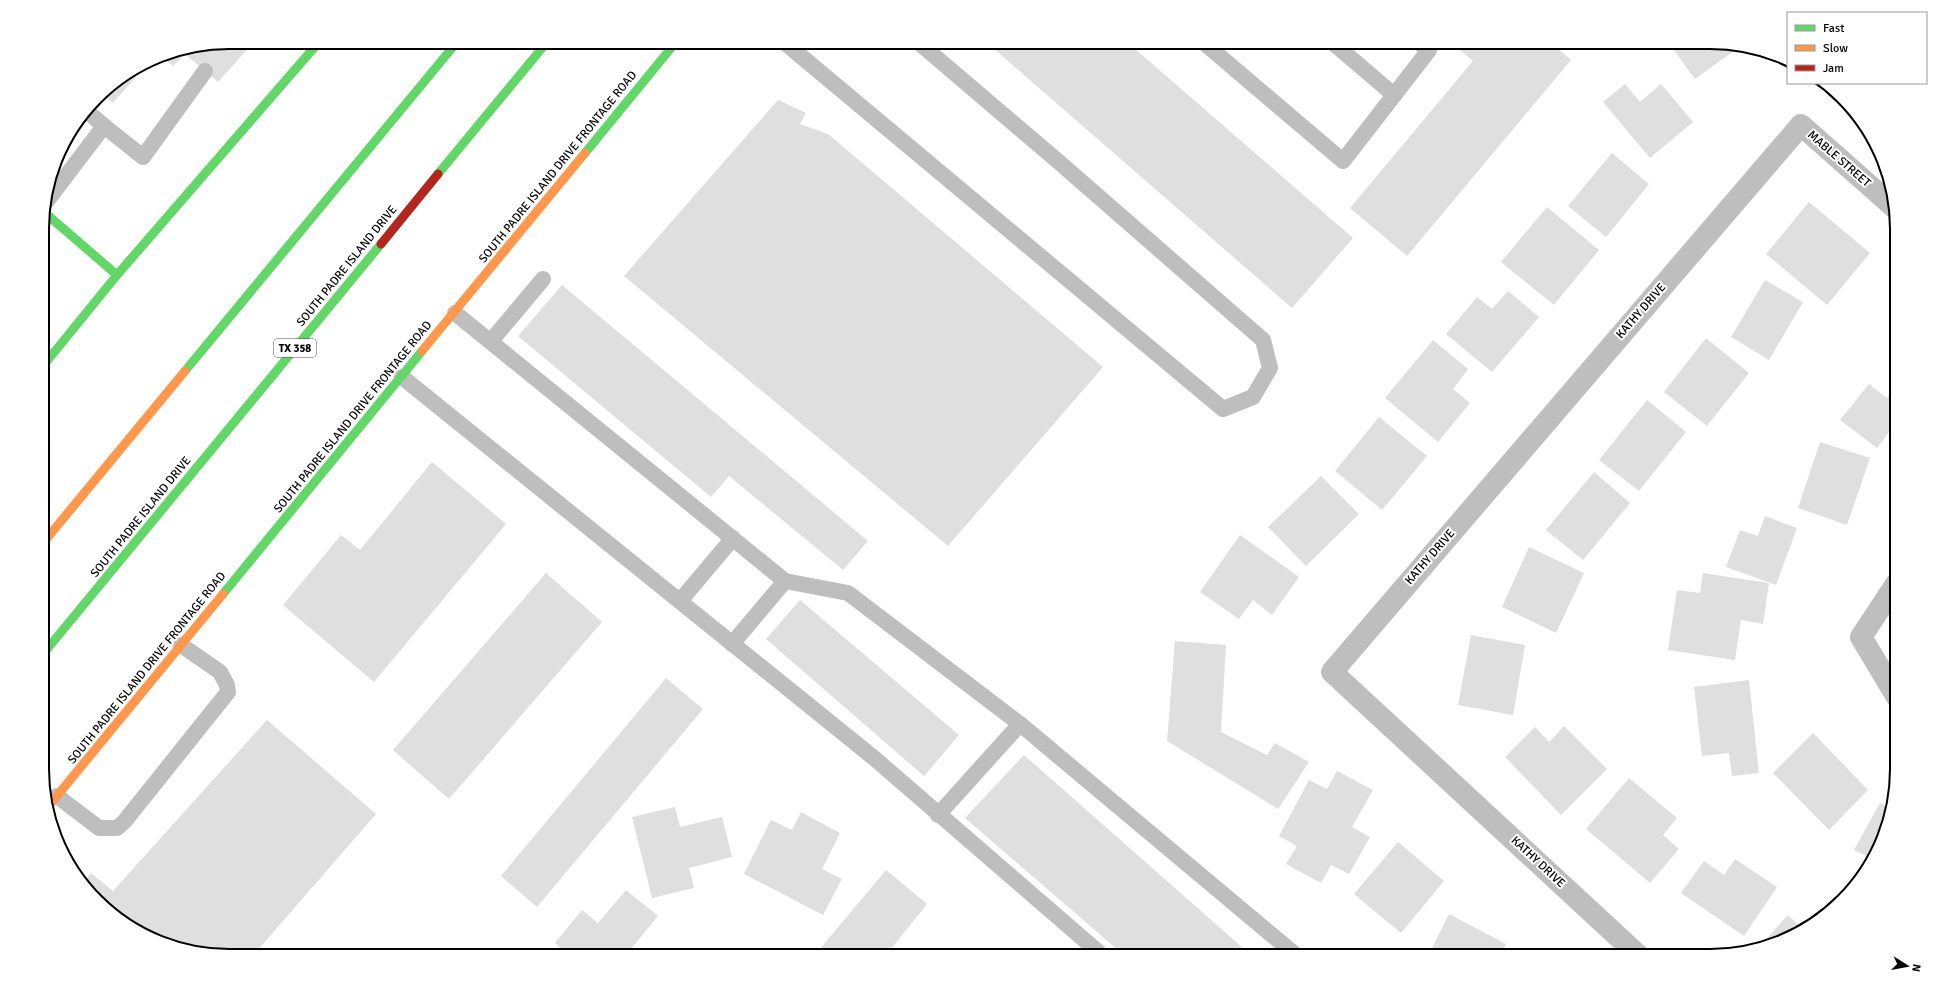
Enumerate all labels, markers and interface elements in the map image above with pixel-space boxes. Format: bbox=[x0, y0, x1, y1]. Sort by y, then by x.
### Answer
legend bbox=[1787, 12, 1927, 84]
text: Fast bbox=[1823, 21, 1844, 36]
text: Slow bbox=[1823, 41, 1848, 56]
text: Jam bbox=[1823, 61, 1844, 76]
street label: SOUTH PADRE ISLAND DRIVE FRONTAGE ROAD bbox=[476, 68, 640, 266]
street label: MABLE STREET bbox=[1804, 127, 1874, 191]
street label: SOUTH PADRE ISLAND DRIVE bbox=[294, 202, 401, 330]
street label: KATHY DRIVE bbox=[1613, 280, 1669, 342]
street label: SOUTH PADRE ISLAND DRIVE FRONTAGE ROAD bbox=[271, 318, 435, 516]
road number: TX 358 bbox=[274, 339, 316, 357]
street label: SOUTH PADRE ISLAND DRIVE bbox=[88, 453, 195, 581]
street label: KATHY DRIVE bbox=[1402, 526, 1458, 588]
street label: SOUTH PADRE ISLAND DRIVE FRONTAGE ROAD bbox=[65, 569, 229, 767]
street label: KATHY DRIVE bbox=[1508, 833, 1568, 891]
north arrow bbox=[1887, 946, 1927, 986]
text: N bbox=[1909, 963, 1923, 973]

